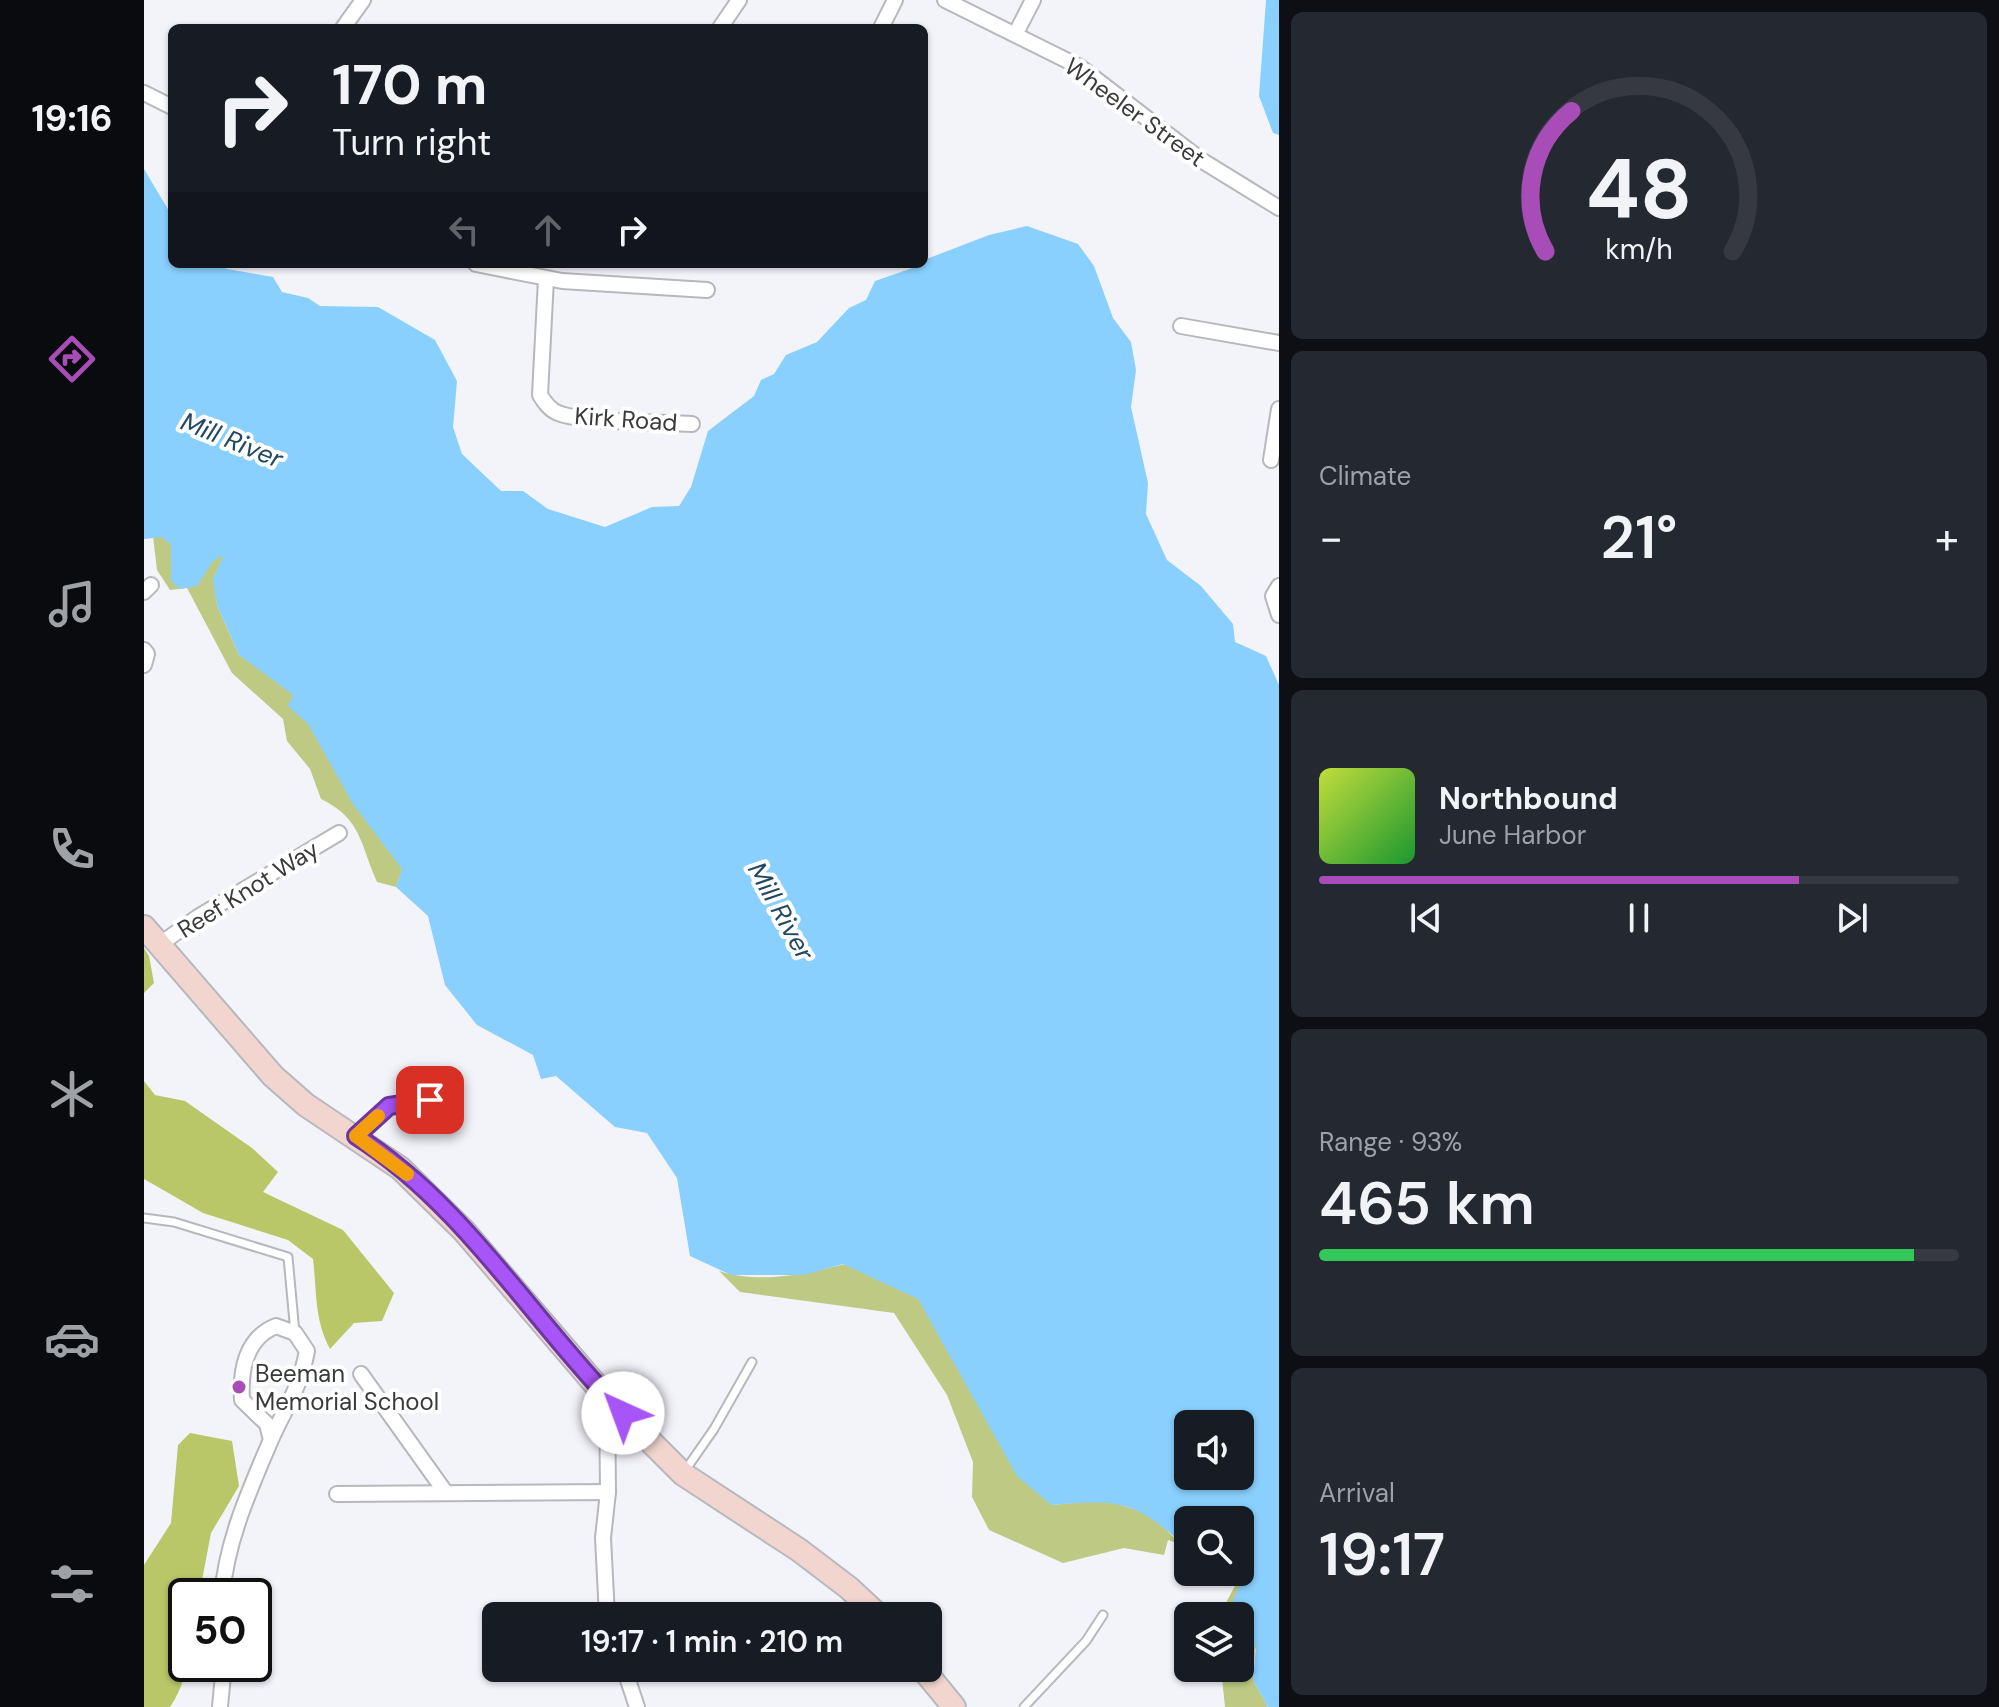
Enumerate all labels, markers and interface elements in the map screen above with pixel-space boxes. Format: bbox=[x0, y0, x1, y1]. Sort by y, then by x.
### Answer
text: 170 m bbox=[332, 48, 487, 121]
street label: Wheeler Street bbox=[1059, 51, 1211, 173]
icon: right bbox=[200, 56, 304, 160]
text: 19:16 bbox=[31, 95, 113, 142]
text: Turn right bbox=[332, 119, 491, 166]
text: 48 bbox=[1586, 134, 1692, 243]
icon: left bbox=[442, 208, 486, 252]
icon: ahead bbox=[526, 208, 570, 252]
icon: right bbox=[610, 208, 654, 252]
text: km/h bbox=[1605, 231, 1673, 268]
icon: directions bbox=[44, 331, 100, 387]
street label: Kirk Road bbox=[574, 400, 678, 438]
water label: Mill River bbox=[176, 404, 289, 476]
text: Climate bbox=[1319, 459, 1411, 493]
text: 21° bbox=[1601, 498, 1677, 577]
text: − bbox=[1319, 509, 1343, 567]
text: + bbox=[1935, 509, 1959, 567]
icon: music bbox=[44, 576, 100, 632]
text: Northbound bbox=[1439, 779, 1618, 818]
text: June Harbor bbox=[1439, 818, 1586, 852]
icon: phone bbox=[44, 821, 100, 877]
street label: Reef Knot Way bbox=[172, 833, 324, 945]
water label: Mill River bbox=[740, 856, 822, 967]
icon: previous bbox=[1404, 896, 1448, 940]
icon: pause bbox=[1617, 896, 1661, 940]
icon: next bbox=[1830, 896, 1874, 940]
icon: climate bbox=[44, 1066, 100, 1122]
pin bbox=[396, 1066, 464, 1134]
icon: arrive bbox=[408, 1078, 452, 1122]
text: Range · 93% bbox=[1319, 1125, 1462, 1159]
text: 465 km bbox=[1319, 1164, 1535, 1243]
icon: car bbox=[44, 1311, 100, 1367]
place label: Beeman Memorial School bbox=[255, 1358, 439, 1417]
position arrow bbox=[581, 1371, 665, 1455]
marker: Beeman Memorial School bbox=[230, 1378, 248, 1396]
map controls bbox=[1174, 1410, 1254, 1682]
button: sound bbox=[1174, 1410, 1254, 1490]
text: Arrival bbox=[1319, 1476, 1395, 1510]
button: search bbox=[1174, 1506, 1254, 1586]
text: 19:17 bbox=[1319, 1515, 1445, 1594]
icon: filters bbox=[44, 1556, 100, 1612]
speed limit sign: 50 bbox=[168, 1578, 272, 1682]
button: layers bbox=[1174, 1602, 1254, 1682]
text: 19:17 · 1 min · 210 m bbox=[581, 1622, 843, 1661]

